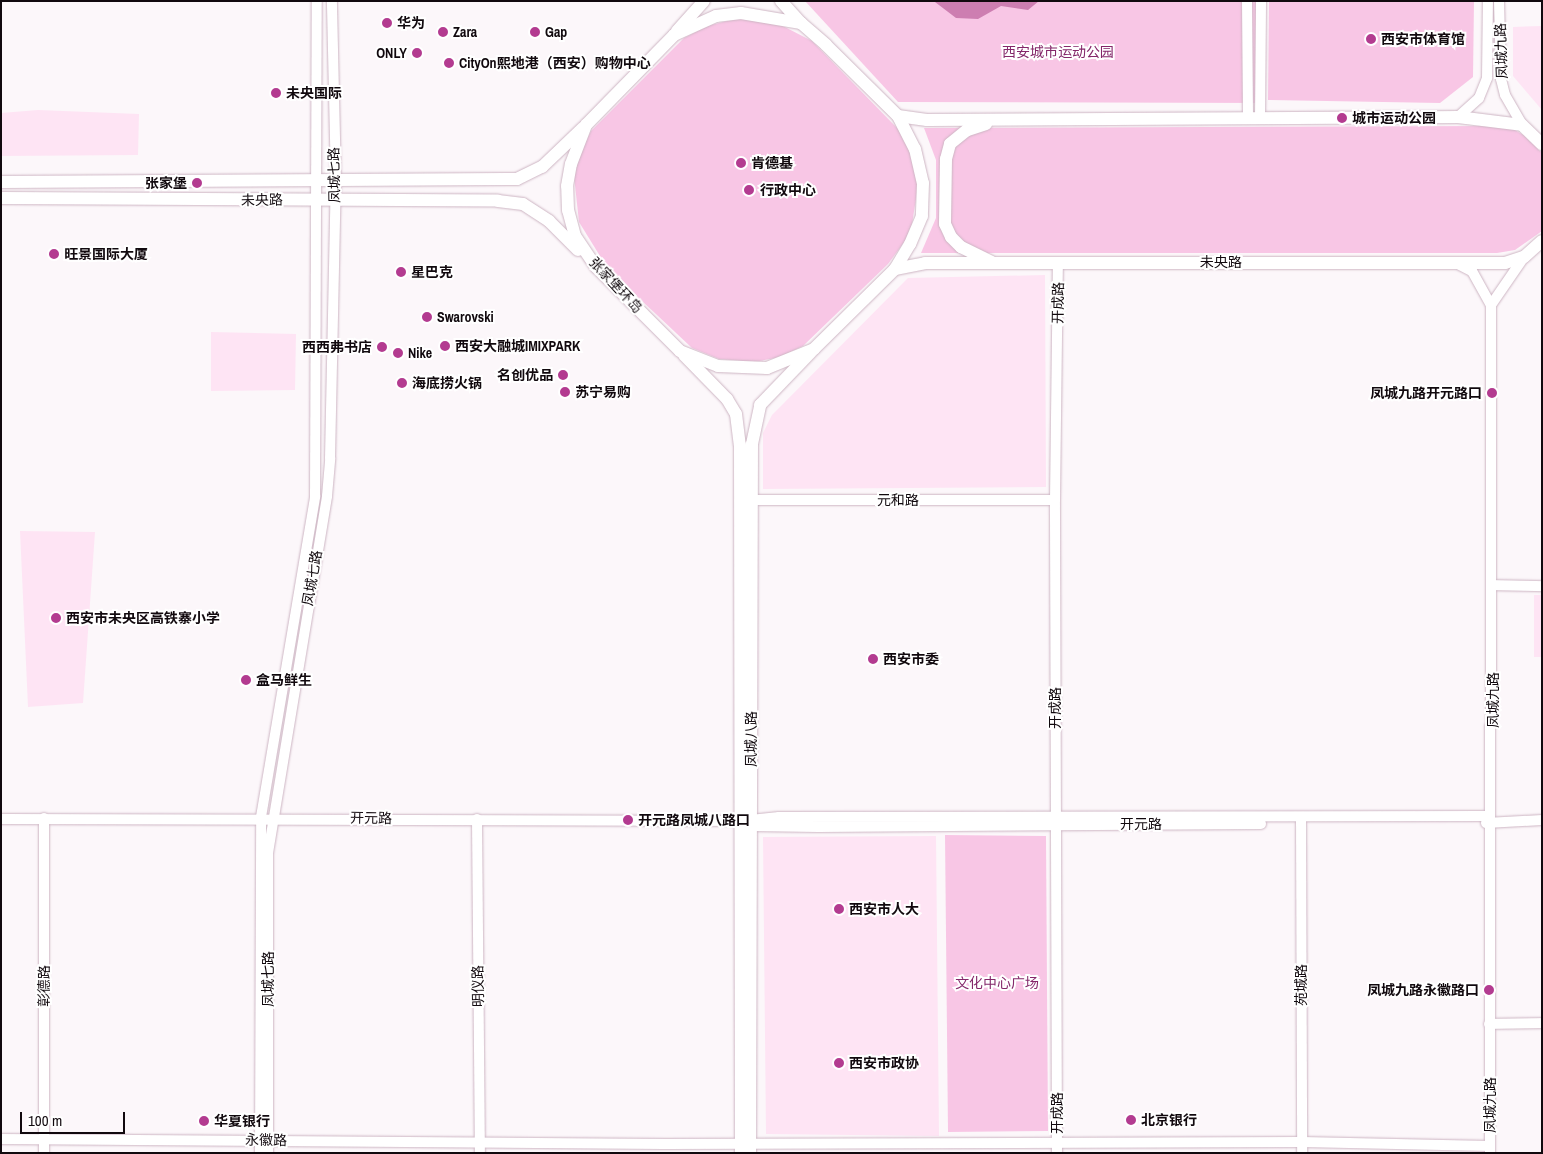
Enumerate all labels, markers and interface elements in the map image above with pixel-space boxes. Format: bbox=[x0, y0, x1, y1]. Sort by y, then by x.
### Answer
place label: 华为 bbox=[397, 15, 425, 31]
marker: 华为 bbox=[381, 17, 393, 29]
street label: 凤城九路 bbox=[1492, 23, 1510, 79]
place label: Zara bbox=[453, 24, 477, 40]
place label: Gap bbox=[545, 24, 567, 40]
marker: Zara bbox=[437, 26, 449, 38]
marker: Gap bbox=[529, 26, 541, 38]
place label: 西安市体育馆 bbox=[1381, 31, 1465, 47]
marker: 西安市体育馆 bbox=[1365, 33, 1377, 45]
park label: 西安城市运动公园 bbox=[1002, 44, 1114, 60]
place label: ONLY bbox=[376, 45, 407, 61]
marker: ONLY bbox=[411, 47, 423, 59]
place label: CityOn熙地港（西安）购物中心 bbox=[459, 55, 651, 71]
marker: CityOn熙地港（西安）购物中心 bbox=[443, 57, 455, 69]
place label: 未央国际 bbox=[286, 85, 342, 101]
marker: 未央国际 bbox=[270, 87, 282, 99]
place label: 城市运动公园 bbox=[1352, 110, 1436, 126]
marker: 城市运动公园 bbox=[1336, 112, 1348, 124]
street label: 凤城七路 bbox=[325, 147, 343, 203]
place label: 肯德基 bbox=[751, 155, 793, 171]
marker: 肯德基 bbox=[735, 157, 747, 169]
place label: 张家堡 bbox=[145, 175, 187, 191]
marker: 张家堡 bbox=[191, 177, 203, 189]
place label: 行政中心 bbox=[760, 182, 816, 198]
marker: 行政中心 bbox=[742, 183, 756, 197]
street label: 未央路 bbox=[241, 191, 283, 209]
place label: 旺景国际大厦 bbox=[64, 246, 148, 262]
marker: 旺景国际大厦 bbox=[48, 248, 60, 260]
street label: 张家堡环岛 bbox=[586, 254, 646, 316]
street label: 未央路 bbox=[1200, 254, 1242, 270]
place label: 星巴克 bbox=[411, 264, 453, 280]
marker: 星巴克 bbox=[395, 266, 407, 278]
street label: 开成路 bbox=[1049, 282, 1067, 324]
place label: Swarovski bbox=[437, 309, 494, 325]
marker: Swarovski bbox=[421, 311, 433, 323]
place label: 西安大融城IMIXPARK bbox=[455, 338, 580, 354]
place label: 西西弗书店 bbox=[302, 339, 372, 355]
marker: 西安大融城IMIXPARK bbox=[439, 340, 451, 352]
marker: 西西弗书店 bbox=[376, 341, 388, 353]
place label: Nike bbox=[408, 345, 432, 361]
marker: Nike bbox=[392, 347, 404, 359]
place label: 名创优品 bbox=[497, 367, 553, 383]
marker: 名创优品 bbox=[557, 369, 569, 381]
place label: 海底捞火锅 bbox=[412, 375, 482, 391]
marker: 海底捞火锅 bbox=[396, 377, 408, 389]
place label: 苏宁易购 bbox=[575, 384, 631, 400]
place label: 凤城九路开元路口 bbox=[1370, 385, 1482, 401]
marker: 苏宁易购 bbox=[559, 386, 571, 398]
marker: 凤城九路开元路口 bbox=[1486, 387, 1498, 399]
street label: 元和路 bbox=[877, 492, 919, 508]
street label: 凤城七路 bbox=[299, 549, 325, 607]
place label: 西安市未央区高铁寨小学 bbox=[66, 610, 220, 626]
marker: 西安市未央区高铁寨小学 bbox=[50, 612, 62, 624]
place label: 西安市委 bbox=[883, 651, 939, 667]
marker: 西安市委 bbox=[867, 653, 879, 665]
place label: 盒马鲜生 bbox=[256, 672, 312, 688]
street label: 凤城九路 bbox=[1485, 672, 1501, 728]
marker: 盒马鲜生 bbox=[240, 674, 252, 686]
street label: 开成路 bbox=[1047, 687, 1063, 729]
street label: 凤城八路 bbox=[743, 711, 759, 767]
street label: 开元路 bbox=[350, 809, 392, 827]
place label: 开元路凤城八路口 bbox=[638, 812, 750, 828]
marker: 开元路凤城八路口 bbox=[622, 814, 634, 826]
street label: 开元路 bbox=[1120, 816, 1162, 832]
place label: 西安市人大 bbox=[849, 901, 919, 917]
marker: 西安市人大 bbox=[833, 903, 845, 915]
street label: 凤城七路 bbox=[260, 951, 276, 1007]
street label: 苑城路 bbox=[1293, 964, 1309, 1006]
street label: 彰德路 bbox=[36, 965, 52, 1007]
street label: 明仪路 bbox=[469, 965, 487, 1007]
park label: 文化中心广场 bbox=[955, 975, 1039, 991]
place label: 凤城九路永徽路口 bbox=[1367, 982, 1479, 998]
marker: 凤城九路永徽路口 bbox=[1483, 984, 1495, 996]
place label: 西安市政协 bbox=[849, 1055, 919, 1071]
marker: 西安市政协 bbox=[833, 1057, 845, 1069]
street label: 凤城九路 bbox=[1482, 1077, 1498, 1133]
street label: 开成路 bbox=[1049, 1092, 1065, 1134]
scale bar bbox=[22, 1102, 128, 1134]
text: 100 m bbox=[28, 1110, 62, 1131]
place label: 北京银行 bbox=[1141, 1112, 1197, 1128]
place label: 华夏银行 bbox=[214, 1113, 270, 1129]
marker: 北京银行 bbox=[1125, 1114, 1137, 1126]
marker: 华夏银行 bbox=[198, 1115, 210, 1127]
street label: 永徽路 bbox=[245, 1131, 287, 1149]

